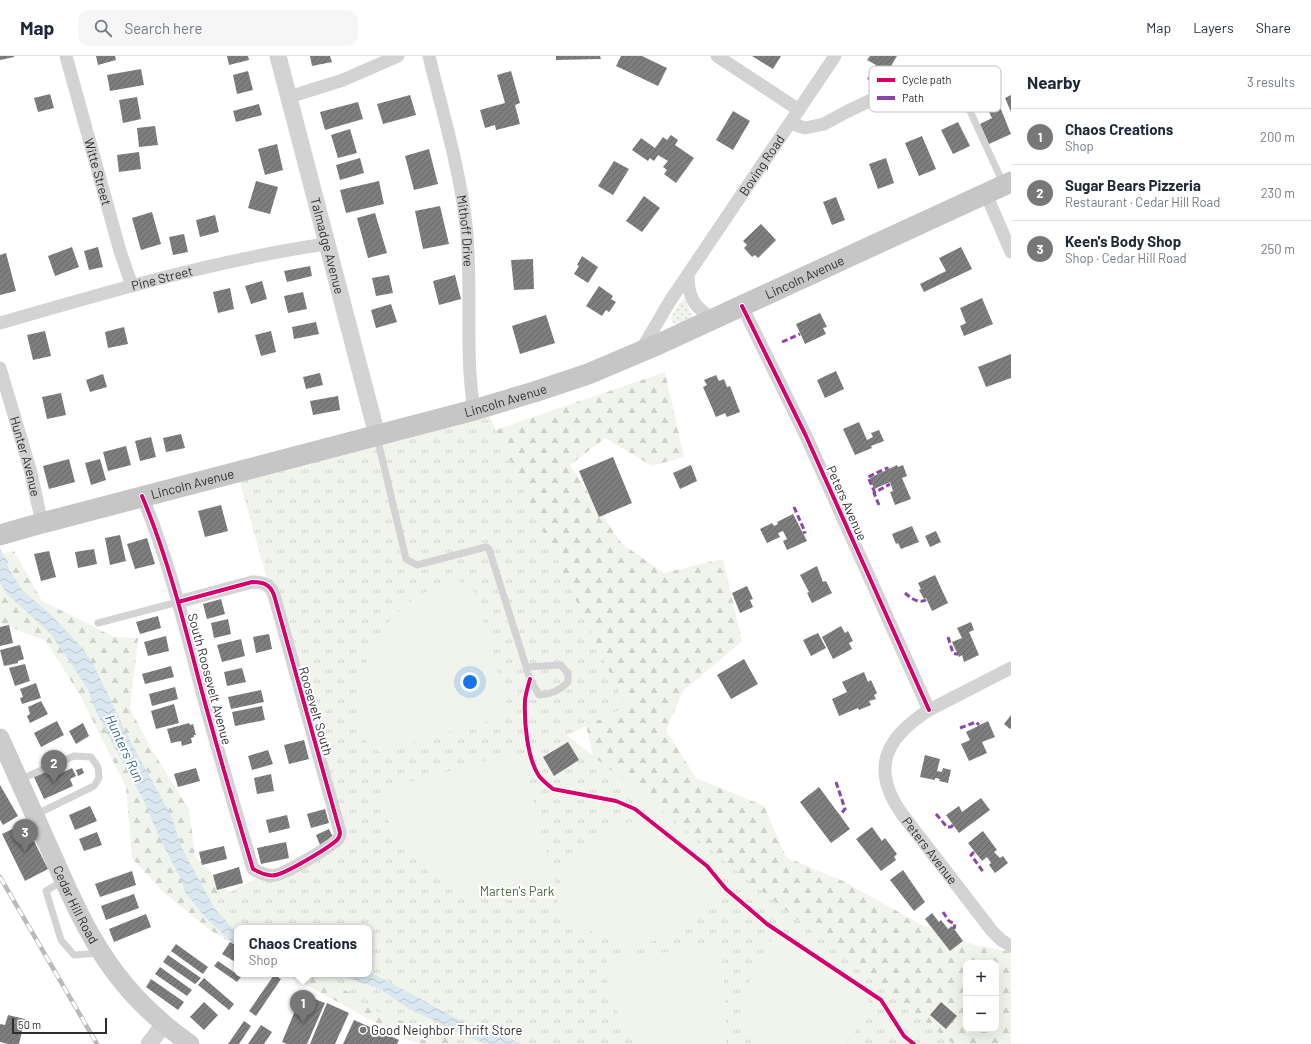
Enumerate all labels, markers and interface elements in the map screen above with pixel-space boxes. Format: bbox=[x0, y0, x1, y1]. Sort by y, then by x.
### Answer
search box bbox=[78, 10, 358, 46]
text: Map bbox=[20, 16, 54, 39]
icon: search bbox=[92, 17, 114, 39]
text: Search here bbox=[124, 19, 202, 37]
text: Map bbox=[1146, 19, 1171, 36]
text: Layers bbox=[1193, 19, 1234, 36]
text: Share bbox=[1256, 19, 1291, 36]
legend bbox=[869, 66, 1001, 112]
text: Nearby bbox=[1027, 72, 1081, 92]
text: Cycle path bbox=[902, 73, 952, 86]
text: 3 results bbox=[1247, 74, 1295, 90]
text: Path bbox=[902, 91, 924, 104]
text: Chaos Creations bbox=[1065, 120, 1173, 138]
text: 1 bbox=[1038, 129, 1042, 145]
text: 200 m bbox=[1260, 129, 1295, 145]
street label: Boving Road bbox=[735, 132, 788, 199]
street label: Witte Street bbox=[81, 136, 115, 207]
text: Shop bbox=[1065, 138, 1094, 154]
text: Sugar Bears Pizzeria bbox=[1065, 176, 1201, 194]
text: 2 bbox=[1036, 185, 1044, 201]
text: 230 m bbox=[1261, 185, 1295, 201]
street label: Mithoff Drive bbox=[454, 194, 477, 267]
text: Restaurant · Cedar Hill Road bbox=[1065, 194, 1220, 210]
street label: Talmadge Avenue bbox=[307, 196, 348, 296]
text: Keen's Body Shop bbox=[1065, 232, 1181, 250]
text: 3 bbox=[1036, 241, 1044, 257]
text: 250 m bbox=[1261, 241, 1295, 257]
text: Shop · Cedar Hill Road bbox=[1065, 250, 1187, 266]
street label: Lincoln Avenue bbox=[762, 252, 847, 302]
street label: Pine Street bbox=[129, 263, 194, 294]
street label: Lincoln Avenue bbox=[462, 380, 549, 420]
street label: Hunter Avenue bbox=[7, 414, 44, 498]
street label: Peters Avenue bbox=[823, 463, 871, 543]
street label: Lincoln Avenue bbox=[149, 465, 236, 502]
street label: South Roosevelt Avenue bbox=[185, 611, 235, 747]
street label: Roosevelt South bbox=[296, 665, 336, 757]
your location bbox=[460, 672, 480, 692]
water label: Hunters Run bbox=[102, 712, 148, 784]
pin: 2 bbox=[41, 750, 67, 783]
street label: Peters Avenue bbox=[899, 814, 961, 887]
pin: 3 bbox=[12, 819, 38, 852]
street label: Cedar Hill Road bbox=[50, 863, 102, 946]
park label: Marten's Park bbox=[480, 883, 555, 899]
popup bbox=[234, 925, 372, 977]
text: Chaos Creations bbox=[249, 934, 357, 952]
text: Shop bbox=[249, 952, 278, 968]
map controls bbox=[963, 960, 999, 1032]
button: + bbox=[963, 960, 999, 996]
pin: 1 bbox=[290, 990, 316, 1023]
button: − bbox=[963, 996, 999, 1032]
scale bar bbox=[12, 1016, 107, 1035]
text: 50 m bbox=[18, 1018, 41, 1031]
place label: Good Neighbor Thrift Store bbox=[371, 1022, 523, 1038]
marker: Good Neighbor Thrift Store bbox=[358, 1025, 368, 1035]

